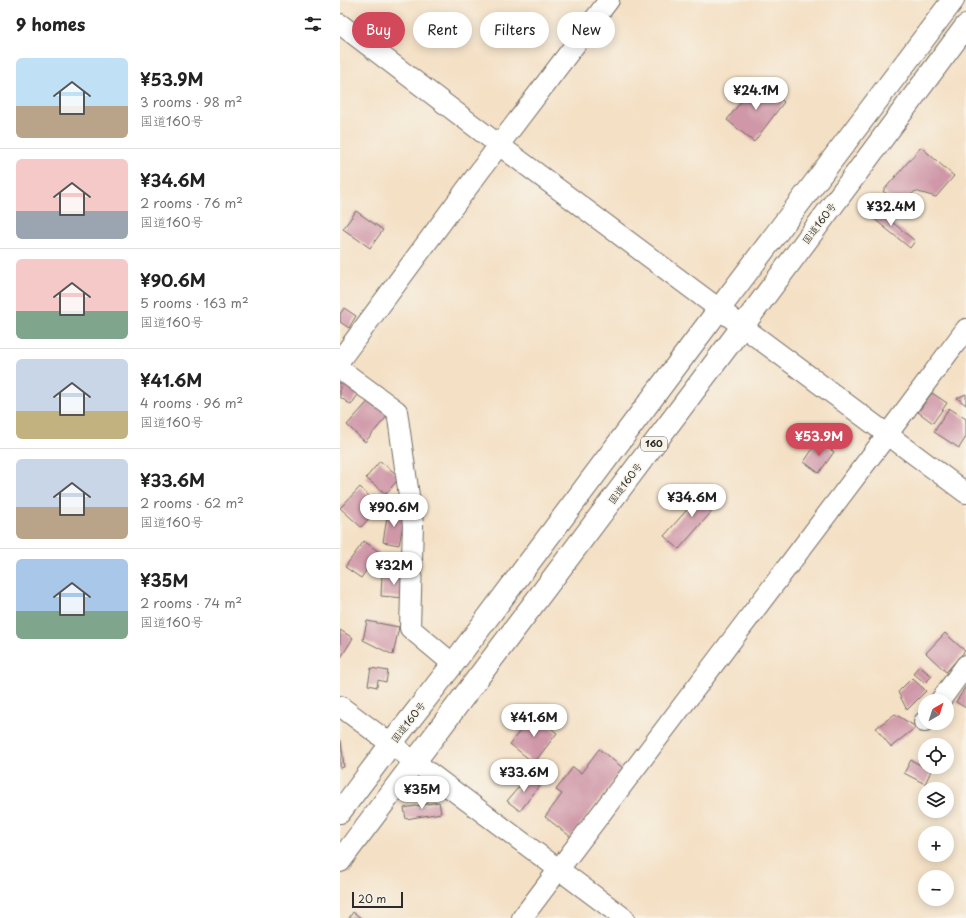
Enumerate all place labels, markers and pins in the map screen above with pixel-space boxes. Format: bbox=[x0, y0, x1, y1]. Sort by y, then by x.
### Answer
pin: ¥24.1M bbox=[723, 77, 789, 111]
pin: ¥32.4M bbox=[858, 193, 924, 227]
pin: ¥53.9M bbox=[786, 423, 852, 457]
pin: ¥34.6M bbox=[659, 484, 725, 518]
pin: ¥90.6M bbox=[361, 494, 427, 528]
pin: ¥32M bbox=[370, 552, 418, 586]
pin: ¥41.6M bbox=[501, 704, 567, 738]
pin: ¥33.6M bbox=[491, 759, 557, 793]
pin: ¥35M bbox=[398, 776, 446, 810]

